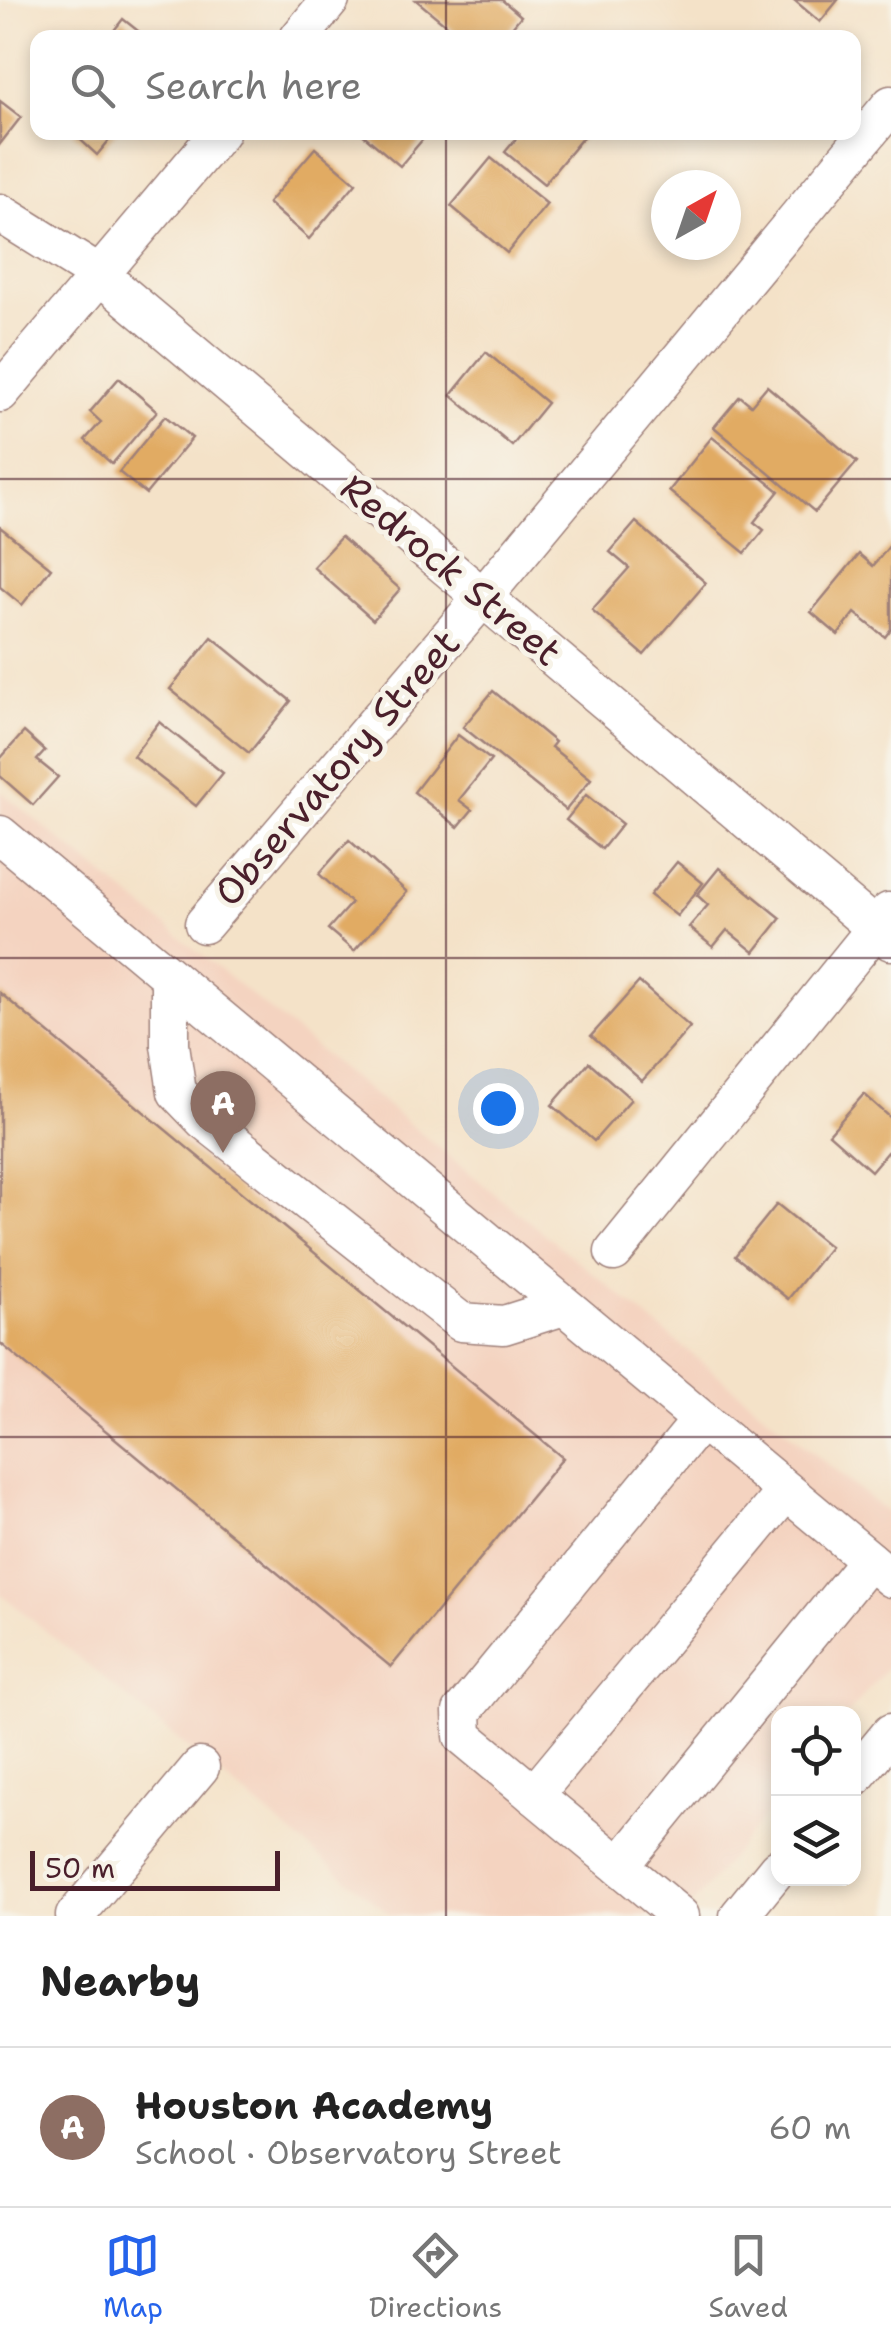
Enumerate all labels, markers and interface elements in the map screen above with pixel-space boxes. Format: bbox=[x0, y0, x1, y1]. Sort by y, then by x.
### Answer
search box bbox=[30, 30, 861, 140]
icon: search bbox=[65, 58, 120, 113]
text: Search here bbox=[145, 60, 362, 111]
north arrow bbox=[651, 170, 741, 260]
street label: Redrock Street bbox=[330, 462, 573, 677]
street label: Observatory Street bbox=[202, 619, 471, 917]
pin: A bbox=[190, 1070, 256, 1153]
your location bbox=[473, 1083, 524, 1134]
map controls bbox=[771, 1706, 861, 1886]
button: locate bbox=[771, 1706, 861, 1796]
button: layers bbox=[771, 1796, 861, 1886]
scale bar bbox=[30, 1846, 280, 1890]
text: 50 m bbox=[45, 1849, 115, 1887]
text: Nearby bbox=[40, 1953, 200, 2009]
text: Houston Academy bbox=[135, 2080, 493, 2131]
text: A bbox=[60, 2106, 85, 2149]
text: 60 m bbox=[769, 2106, 851, 2149]
text: School · Observatory Street bbox=[135, 2131, 562, 2174]
tab: Map bbox=[103, 2228, 163, 2326]
tab: Directions bbox=[369, 2228, 502, 2326]
tab: Saved bbox=[708, 2228, 788, 2326]

